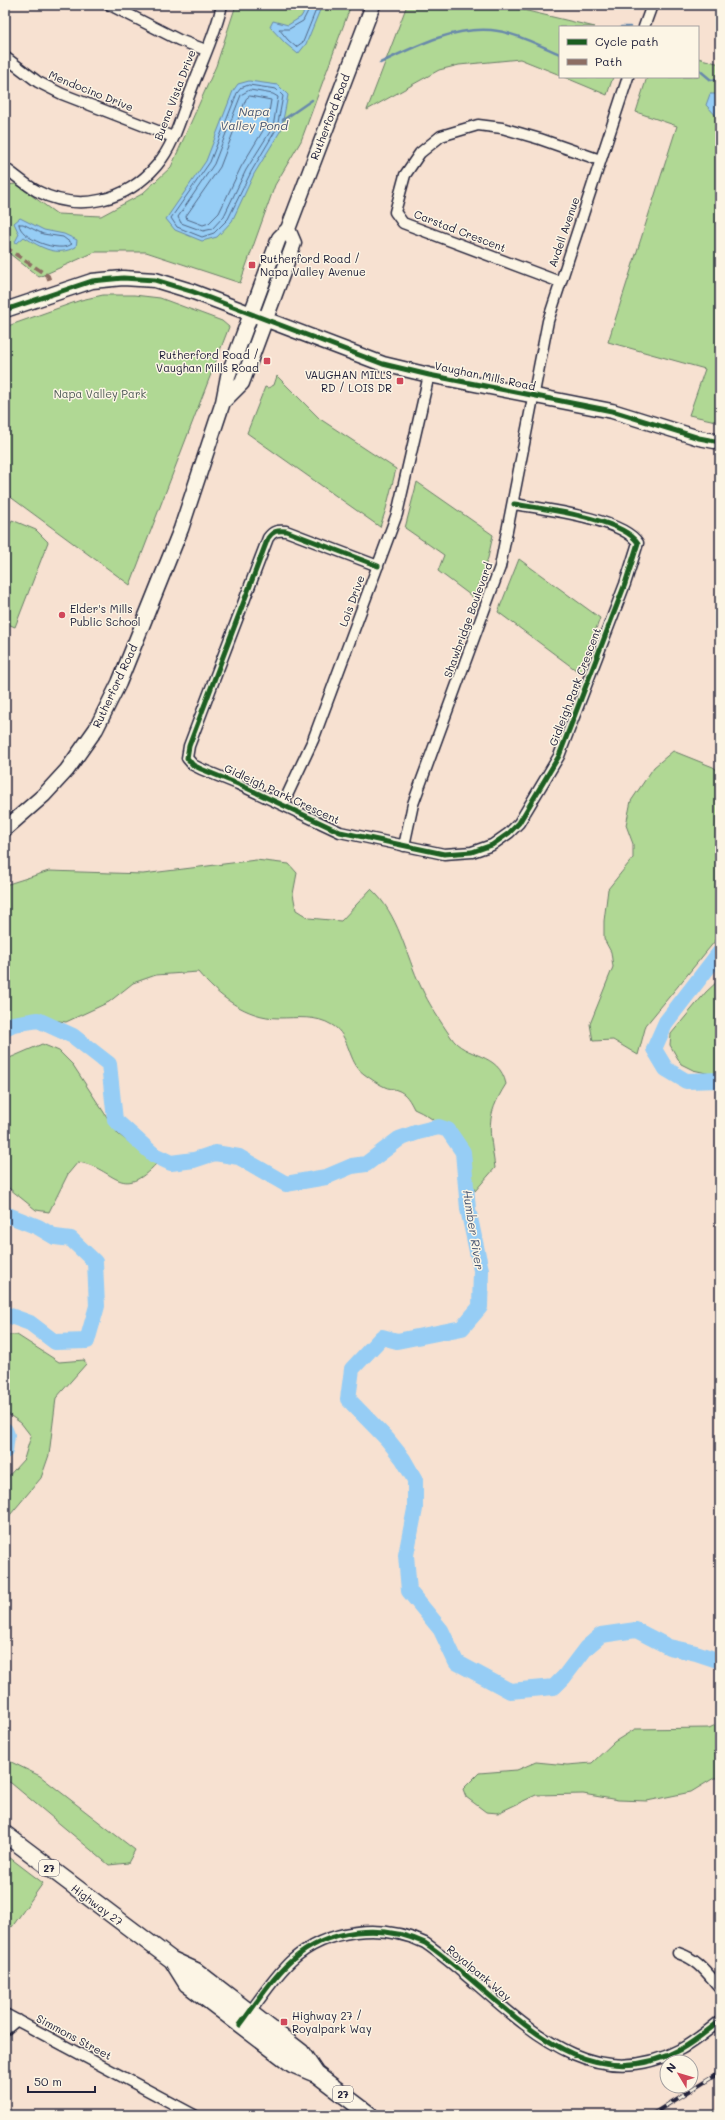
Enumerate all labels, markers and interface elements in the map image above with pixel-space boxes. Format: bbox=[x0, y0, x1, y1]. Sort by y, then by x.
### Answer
legend bbox=[559, 26, 699, 78]
text: Cycle path bbox=[595, 33, 658, 49]
street label: Buena Vista Drive bbox=[150, 47, 199, 142]
text: Path bbox=[595, 53, 622, 69]
street label: Mendocino Drive bbox=[47, 67, 136, 114]
street label: Rutherford Road bbox=[306, 72, 353, 162]
water label: Napa Valley Pond bbox=[220, 103, 289, 133]
street label: Avdell Avenue bbox=[545, 195, 583, 269]
street label: Carstad Crescent bbox=[412, 206, 509, 255]
place label: Rutherford Road / Napa Valley Avenue bbox=[260, 251, 366, 279]
marker: Rutherford Road / Napa Valley Avenue bbox=[247, 260, 257, 270]
place label: Rutherford Road / Vaughan Mills Road bbox=[156, 347, 259, 375]
marker: Rutherford Road / Vaughan Mills Road bbox=[262, 356, 272, 366]
street label: Vaughan Mills Road bbox=[433, 357, 537, 394]
place label: VAUGHAN MILLS RD / LOIS DR bbox=[305, 367, 392, 395]
marker: VAUGHAN MILLS RD / LOIS DR bbox=[395, 376, 405, 386]
park label: Napa Valley Park bbox=[54, 386, 146, 401]
street label: Shawbridge Boulevard bbox=[440, 560, 495, 679]
street label: Lois Drive bbox=[335, 573, 368, 629]
place label: Elder's Mills Public School bbox=[70, 601, 141, 629]
marker: Elder's Mills Public School bbox=[57, 610, 67, 620]
street label: Gidleigh Park Crescent bbox=[545, 625, 604, 748]
street label: Rutherford Road bbox=[89, 642, 141, 730]
street label: Gidleigh Park Crescent bbox=[222, 760, 342, 827]
water label: Humber River bbox=[460, 1189, 488, 1271]
road number: 27 bbox=[39, 1860, 59, 1876]
street label: Highway 27 bbox=[69, 1880, 126, 1929]
street label: Royalpark Way bbox=[444, 1941, 515, 2004]
place label: Highway 27 / Royalpark Way bbox=[292, 2008, 372, 2036]
street label: Simmons Street bbox=[34, 2010, 115, 2063]
marker: Highway 27 / Royalpark Way bbox=[279, 2017, 289, 2027]
north arrow bbox=[659, 2054, 699, 2094]
text: N bbox=[662, 2060, 679, 2075]
scale bar bbox=[28, 2068, 95, 2094]
text: 50 m bbox=[34, 2073, 62, 2089]
road number: 27 bbox=[333, 2086, 353, 2102]

